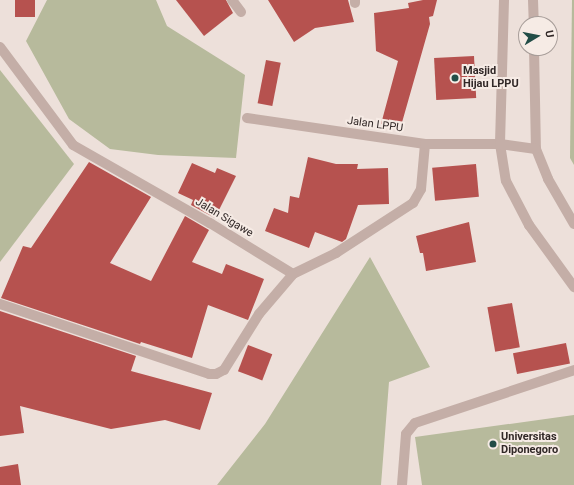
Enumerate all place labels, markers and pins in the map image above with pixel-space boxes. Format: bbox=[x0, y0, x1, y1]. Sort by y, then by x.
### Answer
place label: Masjid Hijau LPPU bbox=[463, 65, 519, 91]
marker: Masjid Hijau LPPU bbox=[450, 73, 460, 83]
place label: Universitas Diponegoro bbox=[501, 431, 558, 457]
marker: Universitas Diponegoro bbox=[488, 439, 498, 449]

